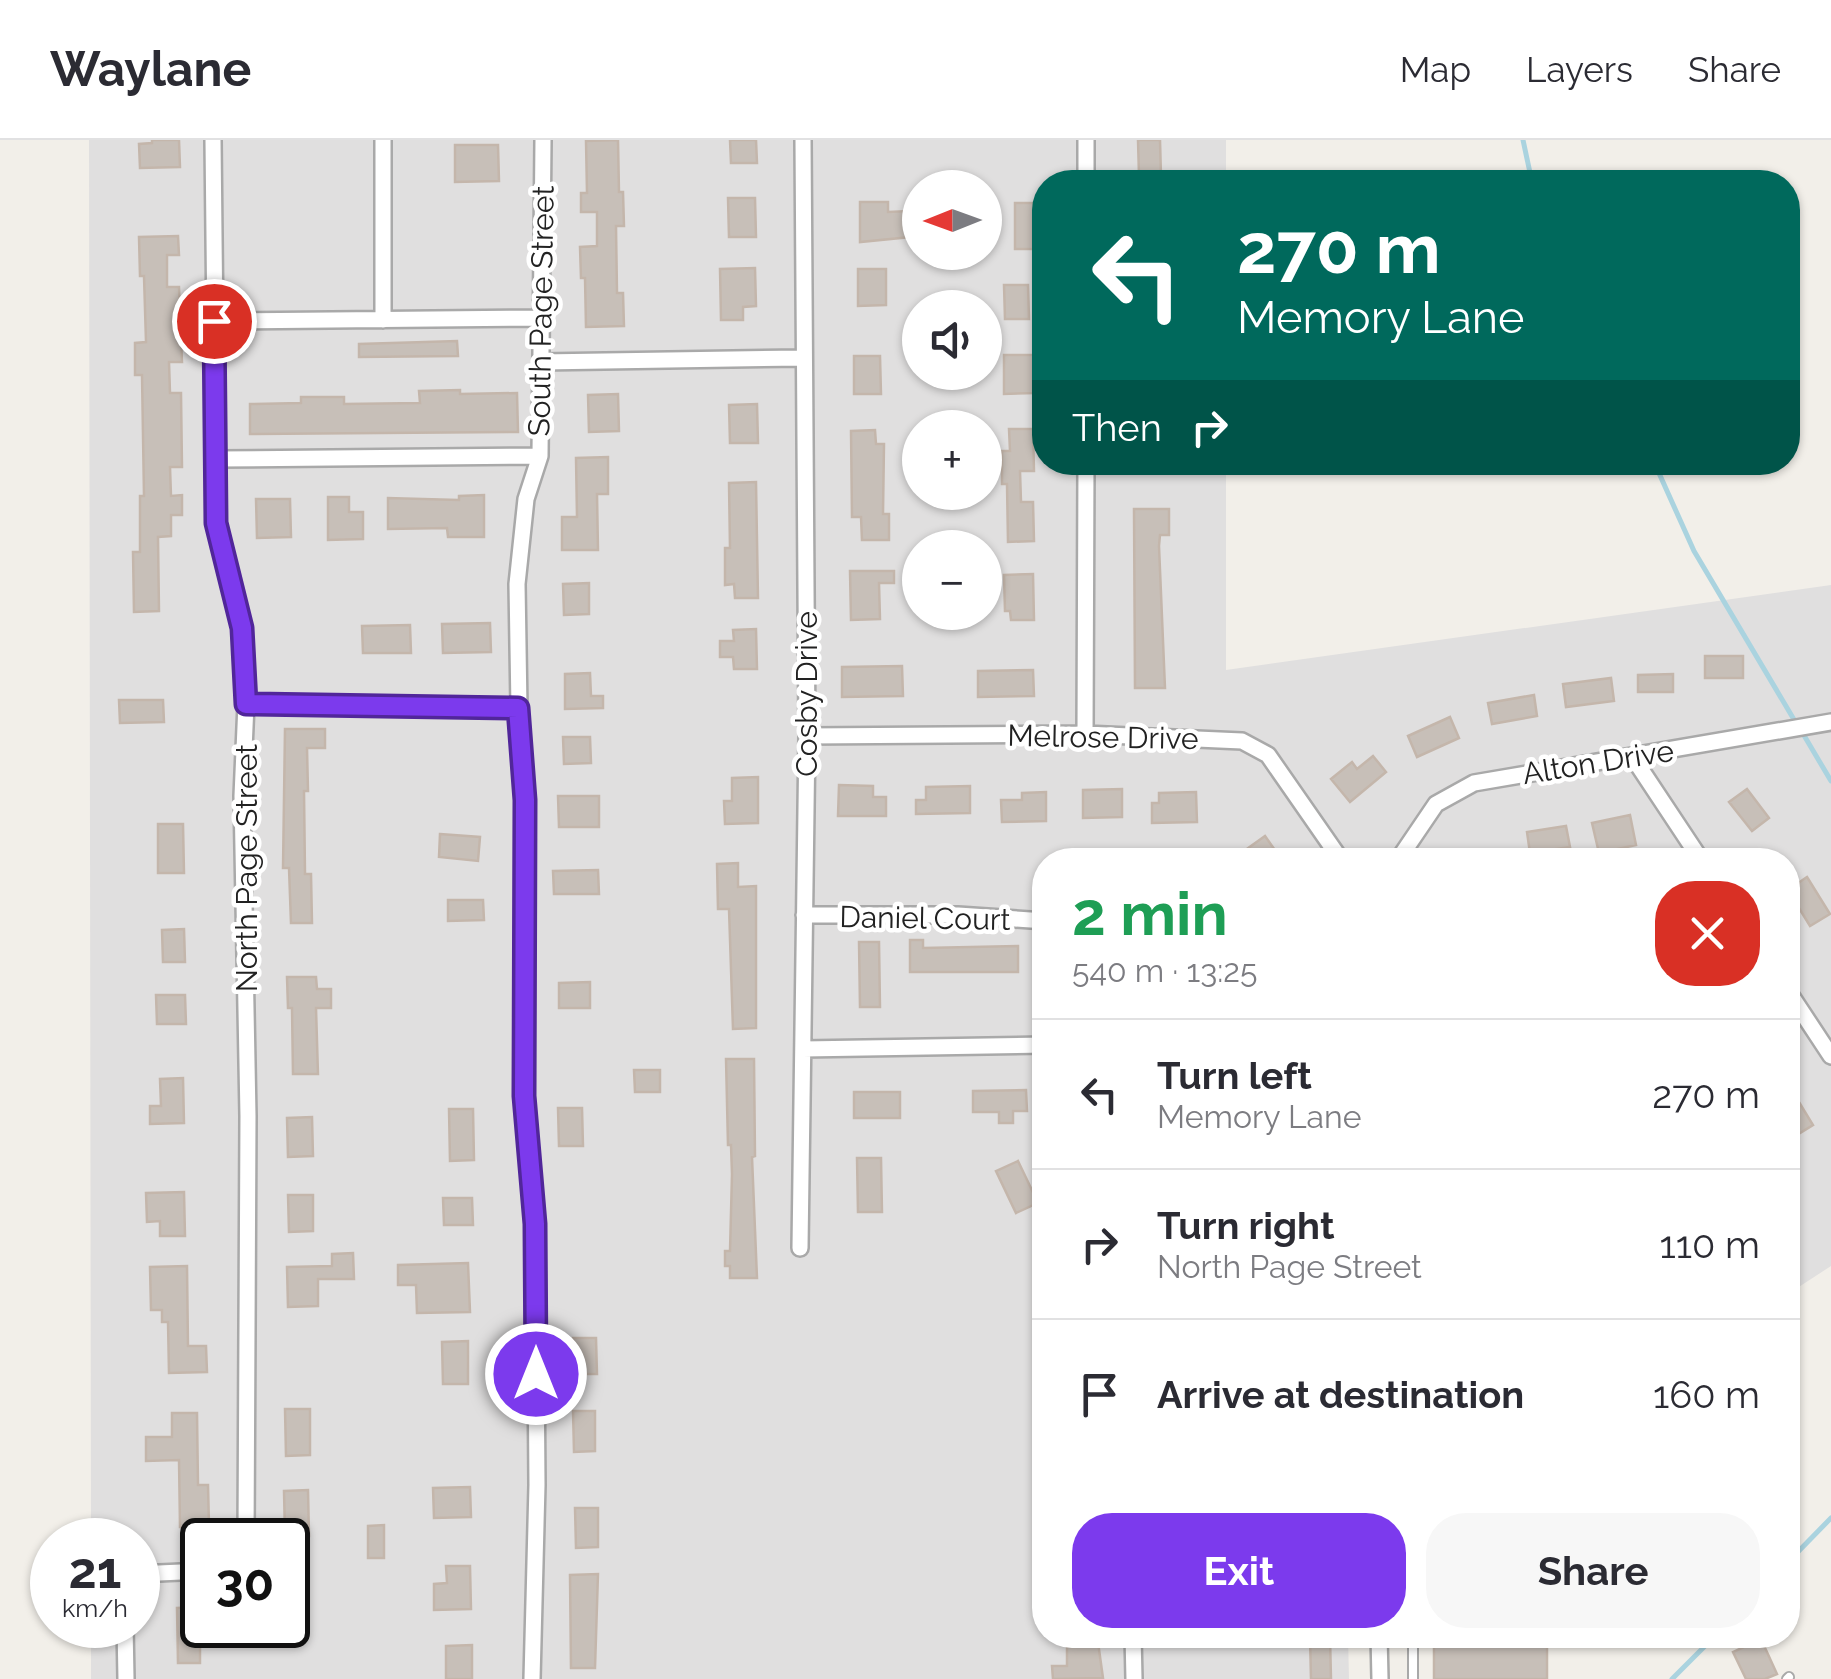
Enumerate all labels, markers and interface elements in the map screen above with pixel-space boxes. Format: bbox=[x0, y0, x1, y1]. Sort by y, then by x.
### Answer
text: Waylane bbox=[50, 41, 251, 97]
text: Map bbox=[1400, 49, 1471, 90]
text: Layers bbox=[1526, 49, 1633, 90]
text: Share bbox=[1688, 49, 1781, 90]
north arrow bbox=[902, 170, 1002, 270]
map controls bbox=[902, 170, 1002, 630]
street label: South Page Street bbox=[521, 185, 561, 437]
text: 270 m bbox=[1237, 207, 1441, 289]
icon: left bbox=[1072, 210, 1202, 340]
pin bbox=[172, 279, 257, 364]
button: sound bbox=[902, 290, 1002, 390]
text: Memory Lane bbox=[1237, 291, 1525, 344]
icon: arrive bbox=[187, 294, 242, 349]
icon: right bbox=[1182, 400, 1237, 455]
text: Then bbox=[1072, 405, 1162, 450]
button: + bbox=[902, 410, 1002, 510]
button: − bbox=[902, 530, 1002, 630]
street label: Cosby Drive bbox=[789, 611, 824, 777]
street label: Melrose Drive bbox=[1007, 718, 1199, 756]
street label: Alton Drive bbox=[1520, 733, 1676, 791]
street label: North Page Street bbox=[229, 744, 264, 992]
text: 2 min bbox=[1072, 879, 1228, 949]
button: close bbox=[1655, 881, 1760, 986]
street label: Daniel Court bbox=[839, 899, 1011, 937]
text: 540 m · 13:25 bbox=[1072, 952, 1257, 989]
text: Turn left bbox=[1157, 1053, 1312, 1098]
icon: left bbox=[1072, 1067, 1127, 1122]
text: 270 m bbox=[1652, 1072, 1760, 1117]
text: Memory Lane bbox=[1157, 1098, 1361, 1135]
text: Turn right bbox=[1157, 1203, 1334, 1248]
icon: right bbox=[1072, 1217, 1127, 1272]
text: 110 m bbox=[1660, 1222, 1760, 1267]
text: North Page Street bbox=[1157, 1248, 1422, 1285]
position arrow bbox=[484, 1322, 588, 1426]
icon: arrive bbox=[1072, 1367, 1127, 1422]
text: Arrive at destination bbox=[1157, 1372, 1524, 1417]
text: 160 m bbox=[1653, 1372, 1760, 1417]
button: Exit bbox=[1072, 1513, 1406, 1628]
button: Share bbox=[1426, 1513, 1760, 1628]
speed limit sign: 30 bbox=[180, 1518, 310, 1648]
text: 21 bbox=[69, 1541, 121, 1600]
text: km/h bbox=[62, 1593, 128, 1623]

